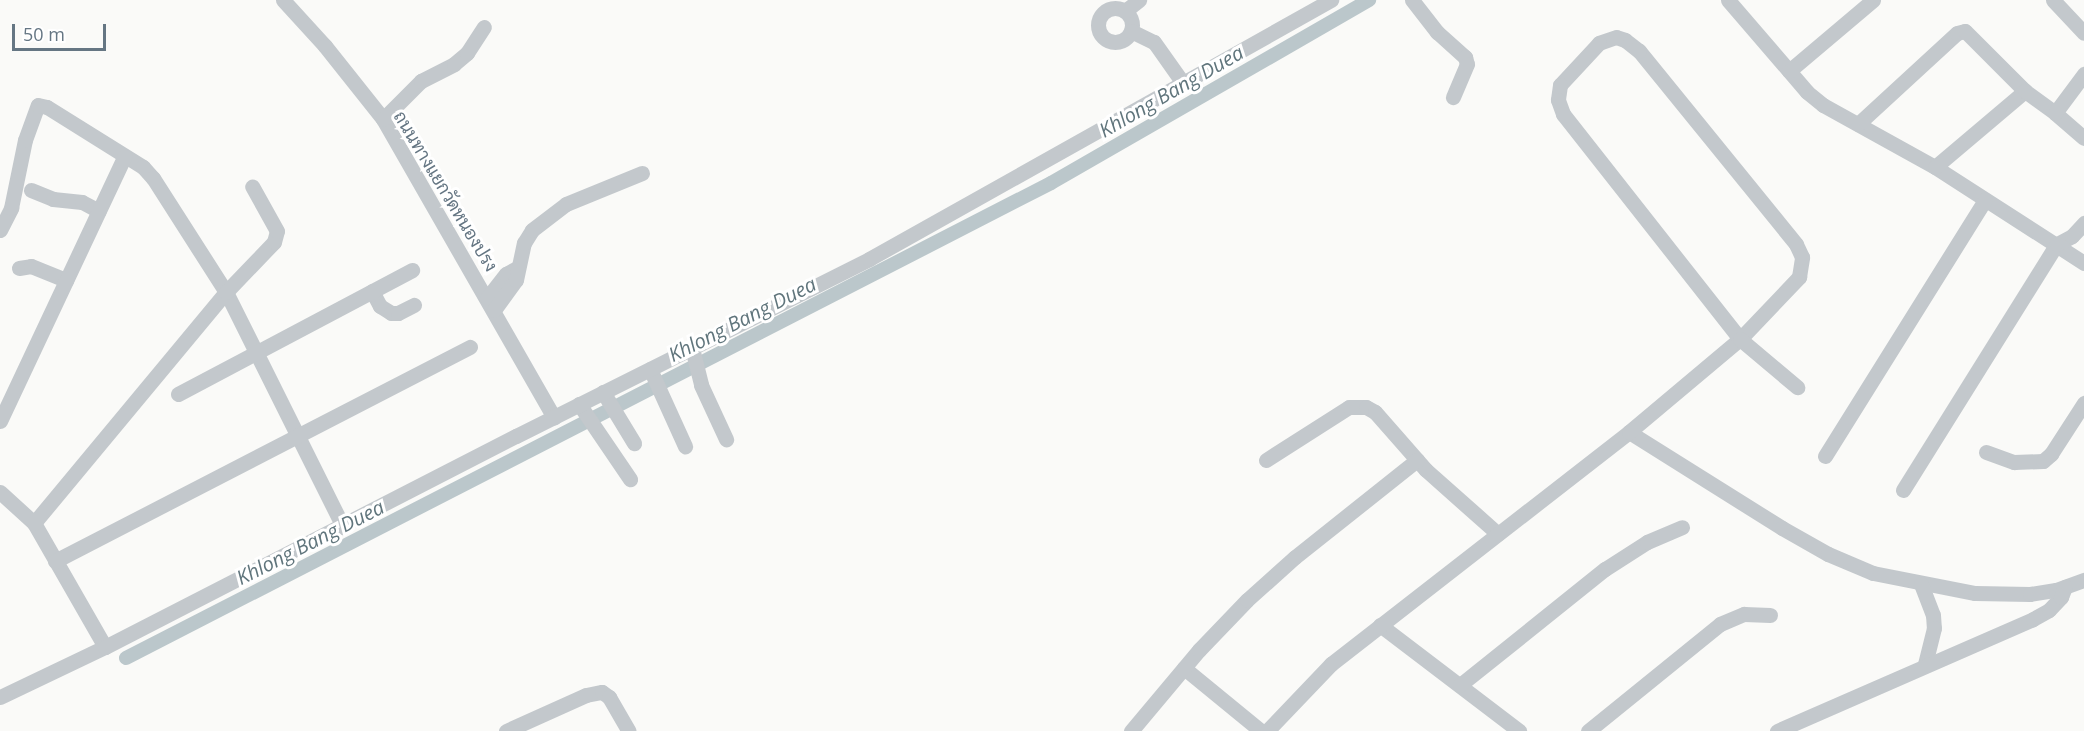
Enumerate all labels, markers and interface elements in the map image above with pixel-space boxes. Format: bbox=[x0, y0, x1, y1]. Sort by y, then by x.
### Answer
scale bar bbox=[15, 12, 110, 50]
text: 50 m bbox=[23, 22, 65, 46]
water label: Khlong Bang Duea bbox=[1095, 40, 1247, 142]
street label: ถนนทางแยกวัดหนองปรง bbox=[390, 107, 502, 275]
water label: Khlong Bang Duea bbox=[664, 271, 820, 367]
water label: Khlong Bang Duea bbox=[232, 494, 388, 590]

